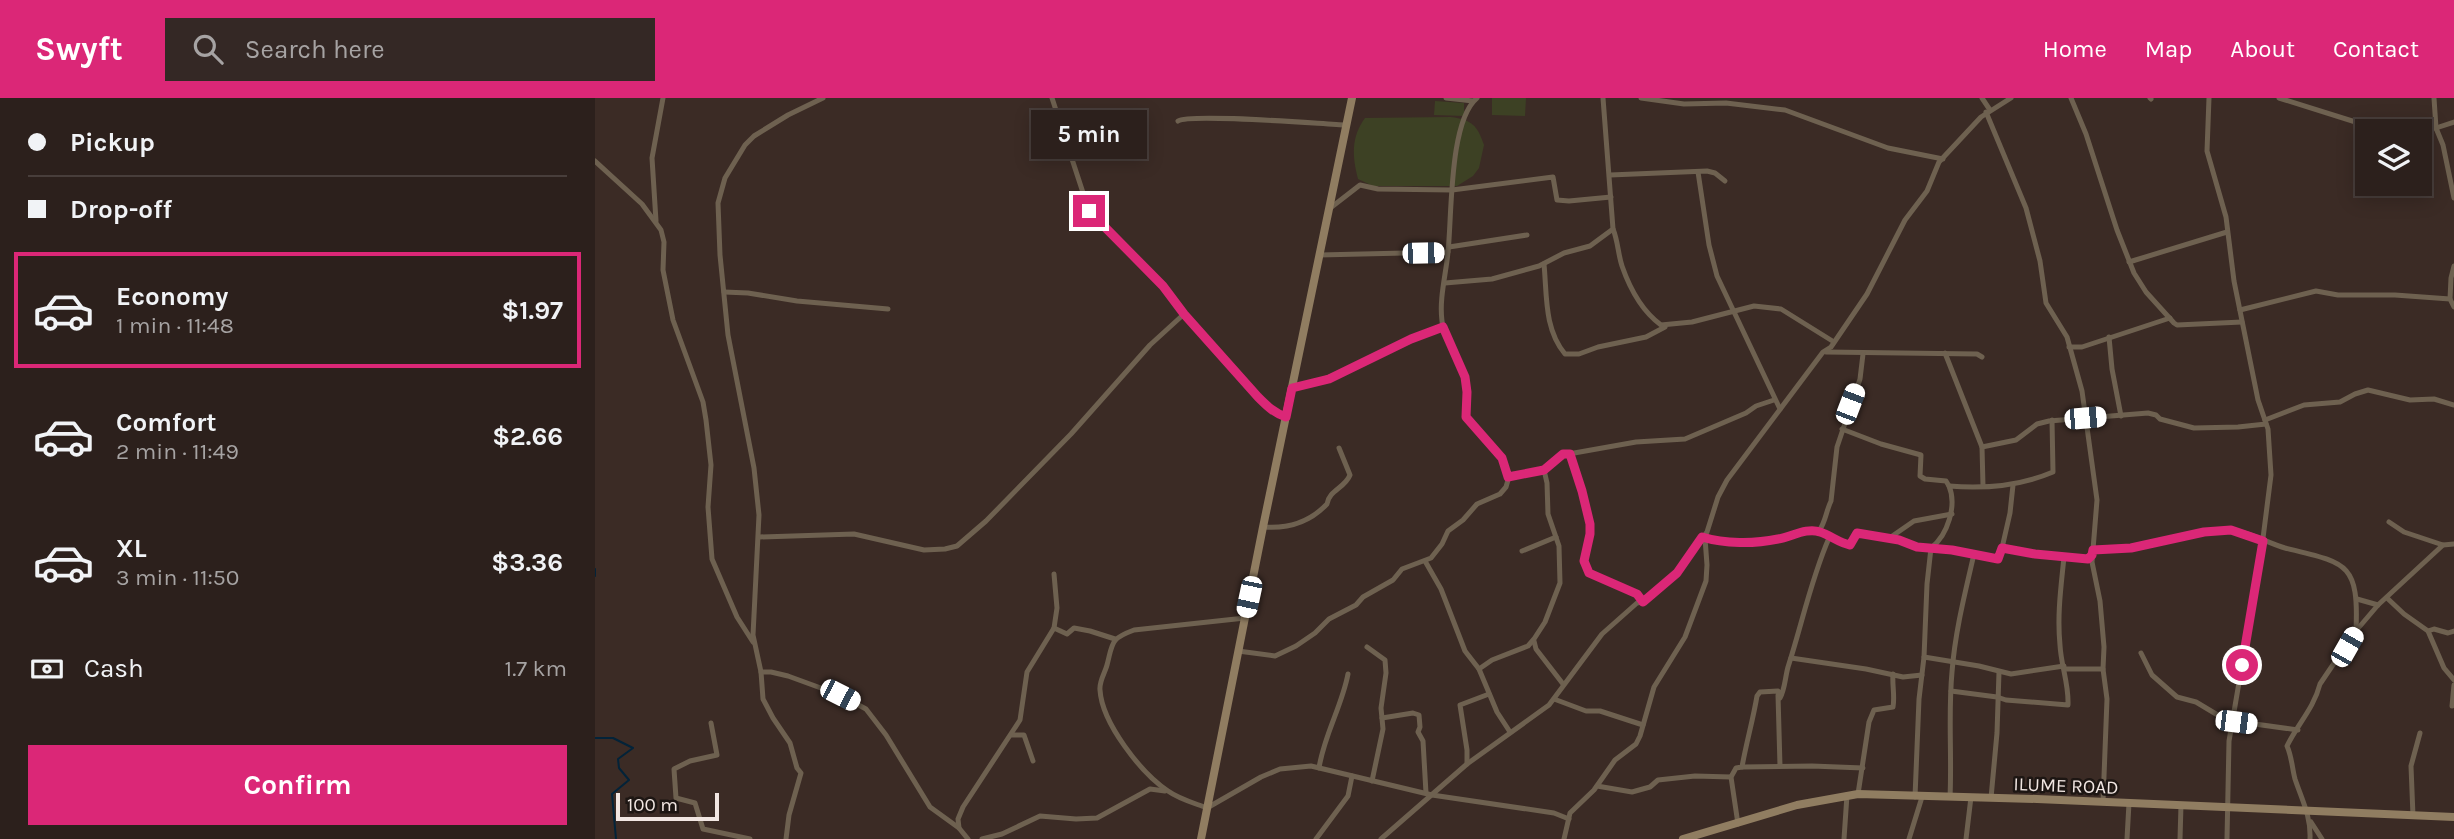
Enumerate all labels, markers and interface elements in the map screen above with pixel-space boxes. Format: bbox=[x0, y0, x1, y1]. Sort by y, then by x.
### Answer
search box bbox=[165, 18, 655, 81]
text: Swyft bbox=[35, 30, 123, 68]
icon: search bbox=[189, 30, 227, 68]
text: Search here bbox=[245, 34, 385, 65]
text: Home bbox=[2043, 35, 2107, 63]
text: Map bbox=[2145, 35, 2192, 63]
text: About bbox=[2230, 35, 2295, 63]
text: Contact bbox=[2333, 35, 2419, 63]
callout: 5 min bbox=[1031, 109, 1147, 158]
map controls bbox=[2355, 119, 2432, 196]
button: layers bbox=[2355, 119, 2432, 196]
text: 5 min bbox=[1058, 121, 1120, 148]
text: Pickup bbox=[70, 127, 155, 158]
text: Drop-off bbox=[70, 194, 172, 225]
route end bbox=[1073, 195, 1105, 227]
car bbox=[1402, 242, 1445, 264]
icon: car bbox=[32, 279, 95, 342]
text: Economy bbox=[116, 281, 228, 312]
text: $1.97 bbox=[501, 295, 563, 326]
text: 1 min · 11:48 bbox=[116, 312, 234, 339]
car bbox=[1833, 381, 1868, 427]
icon: car bbox=[32, 405, 95, 468]
car bbox=[2064, 406, 2107, 430]
text: Comfort bbox=[116, 407, 217, 438]
text: $2.66 bbox=[492, 421, 563, 452]
text: 2 min · 11:49 bbox=[116, 438, 239, 465]
icon: car bbox=[32, 531, 95, 594]
text: XL bbox=[116, 533, 147, 564]
text: $3.36 bbox=[491, 547, 563, 578]
text: 3 min · 11:50 bbox=[116, 564, 239, 591]
car bbox=[1235, 574, 1264, 620]
car bbox=[2328, 624, 2367, 670]
route start bbox=[2226, 649, 2258, 681]
icon: cash bbox=[28, 650, 66, 688]
text: Cash bbox=[84, 653, 144, 684]
text: 1.7 km bbox=[505, 655, 567, 682]
car bbox=[817, 676, 864, 714]
car bbox=[2214, 709, 2259, 735]
button: Confirm bbox=[28, 745, 567, 825]
street label: ILUME ROAD bbox=[2013, 773, 2119, 799]
scale bar bbox=[616, 790, 719, 822]
text: 100 m bbox=[627, 794, 678, 816]

